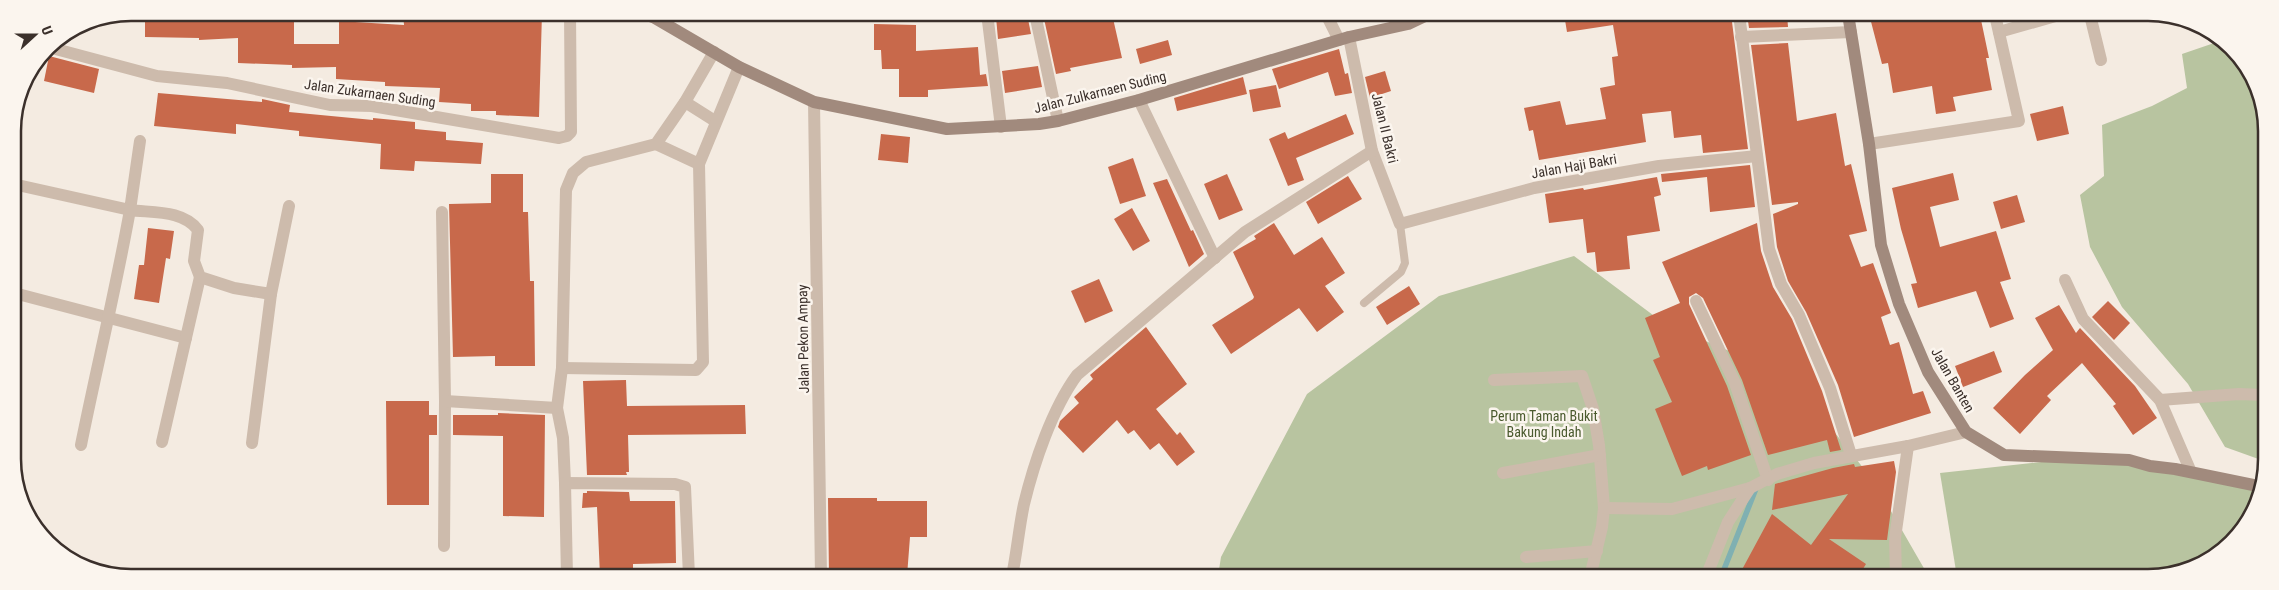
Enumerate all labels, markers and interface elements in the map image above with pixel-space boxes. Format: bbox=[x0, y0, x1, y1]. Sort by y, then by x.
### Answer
north arrow bbox=[10, 10, 60, 60]
text: U bbox=[38, 24, 56, 37]
street label: Jalan Zulkarnaen Suding bbox=[1032, 68, 1168, 116]
street label: Jalan Zukarnaen Suding bbox=[303, 76, 437, 110]
street label: Jalan II Bakri bbox=[1369, 91, 1401, 165]
street label: Jalan Haji Bakri bbox=[1530, 151, 1618, 181]
street label: Jalan Pekon Ampay bbox=[794, 284, 812, 394]
street label: Jalan Banten bbox=[1928, 345, 1978, 415]
park label: Perum Taman Bukit Bakung Indah bbox=[1490, 408, 1598, 440]

